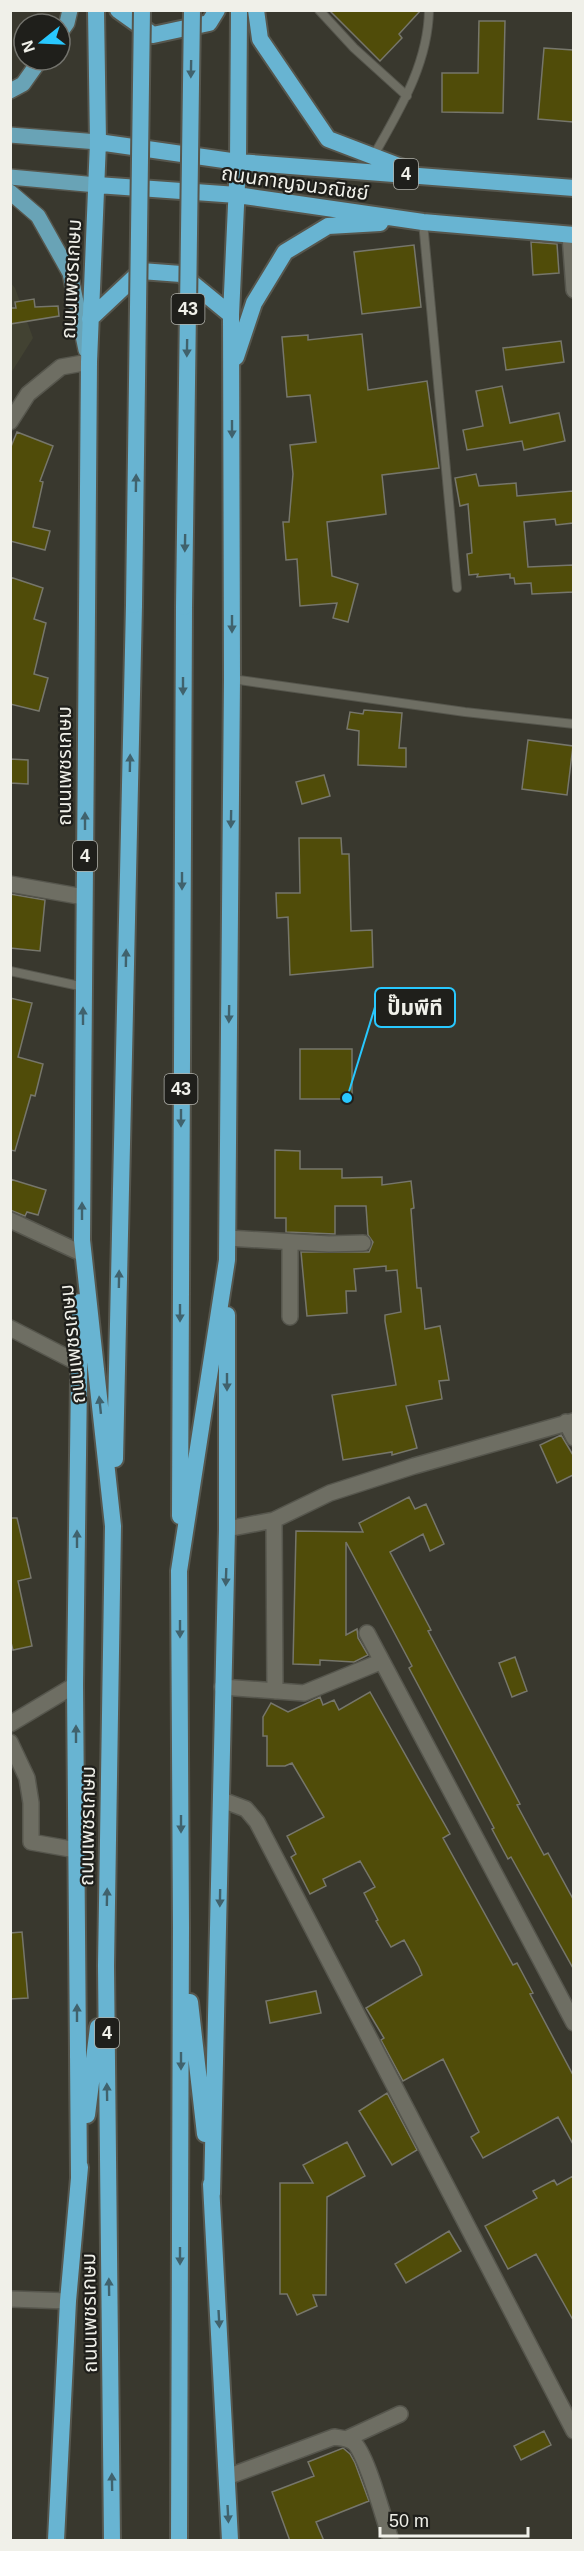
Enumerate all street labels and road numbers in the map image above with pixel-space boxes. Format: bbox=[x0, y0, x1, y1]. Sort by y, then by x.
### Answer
road number: 4 bbox=[394, 159, 418, 189]
street label: ถนนกาญจนวณิชย์ bbox=[220, 162, 370, 204]
street label: ถนนเพชรเกษม bbox=[57, 219, 85, 339]
road number: 43 bbox=[172, 294, 204, 324]
street label: ถนนเพชรเกษม bbox=[53, 706, 75, 826]
road number: 4 bbox=[73, 841, 97, 871]
road number: 43 bbox=[164, 1074, 198, 1104]
street label: ถนนเพชรเกษม bbox=[55, 1283, 89, 1405]
street label: ถนนเพชรเกษม bbox=[75, 1766, 99, 1886]
road number: 4 bbox=[95, 2018, 119, 2048]
street label: ถนนเพชรเกษม bbox=[77, 2253, 101, 2373]

